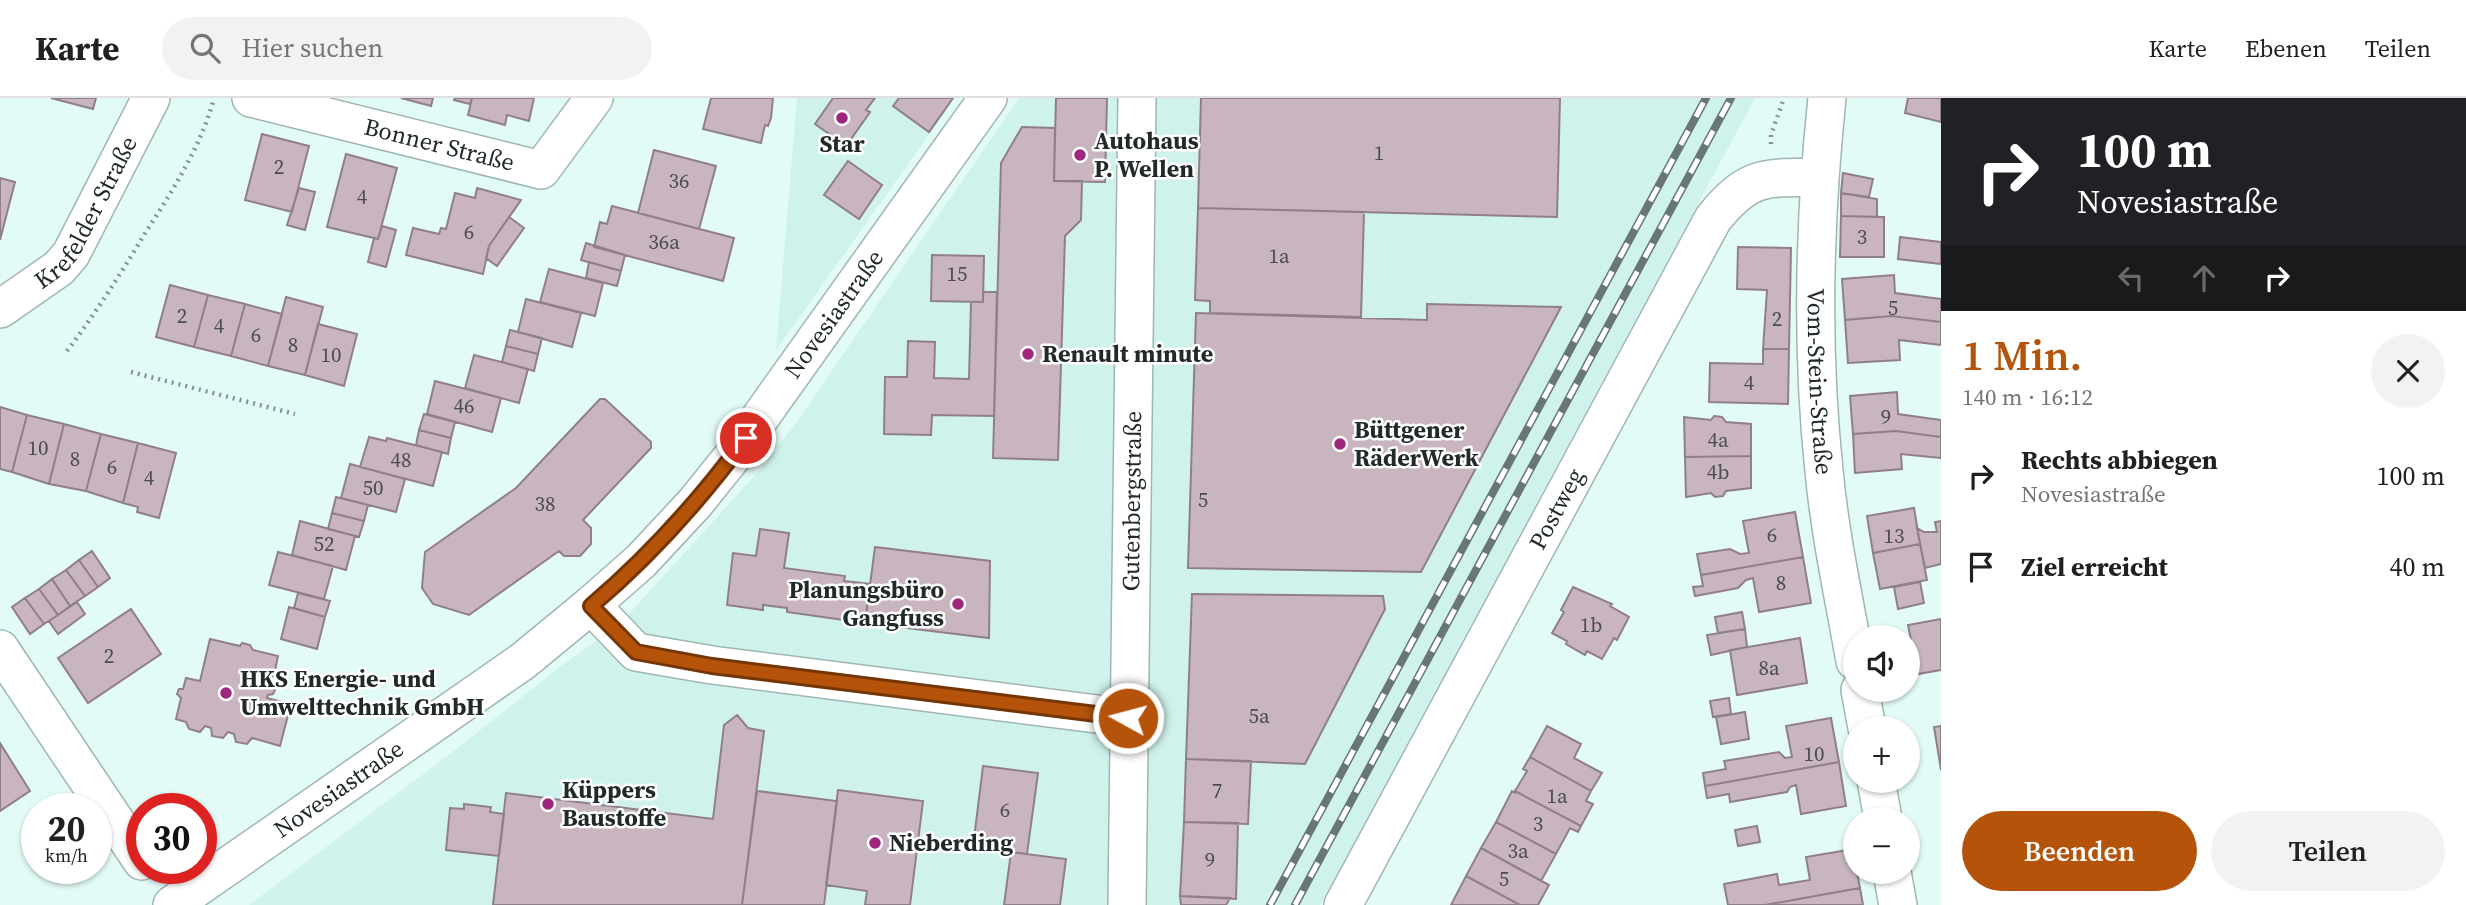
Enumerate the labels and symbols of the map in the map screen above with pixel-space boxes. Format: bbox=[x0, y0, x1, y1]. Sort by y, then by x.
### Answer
street label: Bonner Straße bbox=[361, 110, 518, 179]
marker: Star bbox=[834, 110, 850, 126]
place label: Autohaus P. Wellen bbox=[1094, 124, 1199, 185]
place label: Star bbox=[819, 127, 865, 160]
street label: Krefelder Straße bbox=[28, 130, 145, 296]
house number: 1 bbox=[1374, 138, 1384, 167]
marker: Autohaus P. Wellen bbox=[1072, 147, 1088, 163]
house number: 2 bbox=[274, 152, 284, 181]
house number: 36 bbox=[669, 166, 690, 195]
house number: 4 bbox=[357, 182, 368, 211]
house number: 6 bbox=[464, 217, 474, 246]
house number: 3 bbox=[1857, 222, 1867, 251]
house number: 36a bbox=[648, 227, 680, 256]
house number: 1a bbox=[1268, 241, 1290, 270]
street label: Novesiastraße bbox=[776, 243, 891, 385]
house number: 15 bbox=[947, 259, 968, 288]
street label: Vom-Stein-Straße bbox=[1800, 288, 1841, 476]
house number: 5 bbox=[1888, 293, 1898, 322]
house number: 2 bbox=[177, 301, 187, 330]
house number: 2 bbox=[1772, 304, 1782, 333]
house number: 4 bbox=[214, 311, 225, 340]
house number: 6 bbox=[251, 320, 261, 349]
house number: 8 bbox=[288, 330, 298, 359]
place label: Renault minute bbox=[1042, 337, 1213, 370]
house number: 10 bbox=[321, 340, 342, 369]
marker: Renault minute bbox=[1020, 346, 1036, 362]
house number: 4 bbox=[1744, 368, 1755, 397]
house number: 46 bbox=[454, 391, 475, 420]
house number: 9 bbox=[1881, 402, 1891, 431]
pin bbox=[716, 408, 776, 468]
street label: Gutenbergstraße bbox=[1114, 411, 1149, 591]
place label: Büttgener RäderWerk bbox=[1354, 413, 1480, 474]
house number: 4a bbox=[1707, 425, 1729, 454]
house number: 10 bbox=[28, 433, 49, 462]
marker: Büttgener RäderWerk bbox=[1332, 436, 1348, 452]
house number: 8 bbox=[70, 444, 80, 473]
house number: 48 bbox=[391, 445, 412, 474]
house number: 6 bbox=[107, 452, 117, 481]
house number: 4b bbox=[1707, 457, 1729, 486]
street label: Postweg bbox=[1521, 462, 1592, 555]
house number: 4 bbox=[144, 463, 155, 492]
house number: 50 bbox=[363, 473, 384, 502]
house number: 5 bbox=[1198, 485, 1208, 514]
house number: 38 bbox=[535, 489, 556, 518]
house number: 6 bbox=[1767, 520, 1777, 549]
house number: 13 bbox=[1884, 521, 1905, 550]
house number: 52 bbox=[314, 529, 335, 558]
house number: 8 bbox=[1776, 568, 1786, 597]
place label: Planungsbüro Gangfuss bbox=[788, 573, 944, 634]
marker: Planungsbüro Gangfuss bbox=[950, 596, 966, 612]
house number: 1b bbox=[1580, 610, 1602, 639]
house number: 2 bbox=[104, 641, 114, 670]
house number: 8a bbox=[1758, 653, 1780, 682]
place label: HKS Energie- und Umwelttechnik GmbH bbox=[240, 662, 484, 723]
position arrow bbox=[1091, 681, 1165, 755]
marker: HKS Energie- und Umwelttechnik GmbH bbox=[218, 685, 234, 701]
house number: 5a bbox=[1248, 701, 1270, 730]
street label: Novesiastraße bbox=[267, 732, 410, 845]
house number: 10 bbox=[1804, 739, 1825, 768]
place label: Küppers Baustoffe bbox=[562, 773, 666, 834]
house number: 7 bbox=[1212, 776, 1222, 805]
house number: 1a bbox=[1546, 781, 1568, 810]
speed limit sign: 30 bbox=[126, 793, 217, 884]
house number: 6 bbox=[1000, 795, 1010, 824]
marker: Küppers Baustoffe bbox=[540, 796, 556, 812]
house number: 3 bbox=[1533, 809, 1543, 838]
place label: Nieberding bbox=[889, 826, 1013, 859]
marker: Nieberding bbox=[867, 835, 883, 851]
house number: 3a bbox=[1507, 836, 1529, 865]
house number: 9 bbox=[1205, 845, 1215, 874]
house number: 5 bbox=[1499, 864, 1509, 893]

